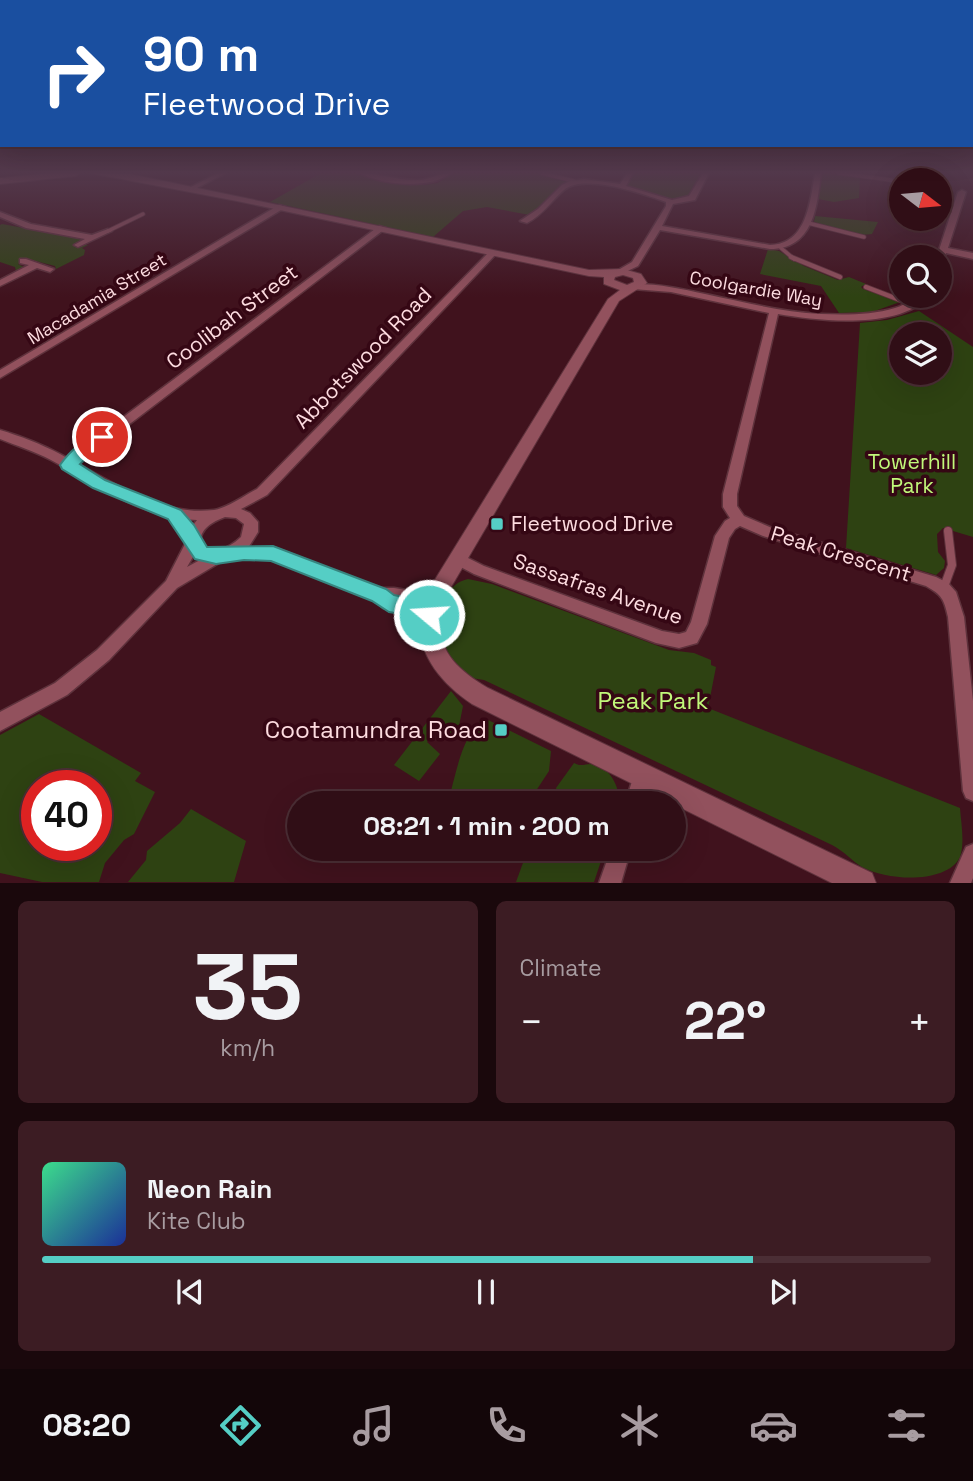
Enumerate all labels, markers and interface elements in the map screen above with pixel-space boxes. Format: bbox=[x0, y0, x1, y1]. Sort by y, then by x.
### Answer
text: 90 m bbox=[143, 23, 259, 85]
icon: right bbox=[28, 28, 119, 119]
text: Fleetwood Drive bbox=[143, 84, 390, 124]
north arrow bbox=[889, 168, 952, 231]
map controls bbox=[889, 168, 952, 385]
button: search bbox=[889, 245, 952, 308]
street label: Macadamia Street bbox=[23, 248, 171, 349]
street label: Coolibah Street bbox=[161, 258, 303, 375]
street label: Coolgardie Way bbox=[688, 266, 824, 312]
street label: Abbotswood Road bbox=[288, 281, 437, 434]
button: layers bbox=[889, 322, 952, 385]
pin bbox=[72, 407, 132, 467]
icon: arrive bbox=[83, 418, 121, 456]
park label: Towerhill Park bbox=[868, 448, 956, 499]
place label: Fleetwood Drive bbox=[511, 510, 673, 537]
marker: Fleetwood Drive bbox=[489, 516, 505, 532]
street label: Peak Crescent bbox=[768, 519, 915, 588]
street label: Sassafras Avenue bbox=[510, 547, 686, 630]
position arrow bbox=[392, 578, 466, 652]
park label: Peak Park bbox=[597, 685, 709, 716]
place label: Cootamundra Road bbox=[265, 714, 487, 745]
marker: Cootamundra Road bbox=[493, 722, 509, 738]
speed limit sign: 40 bbox=[21, 770, 112, 861]
text: 08:21 · 1 min · 200 m bbox=[363, 809, 610, 843]
text: 35 bbox=[193, 929, 303, 1046]
text: Climate bbox=[520, 953, 602, 983]
text: 22° bbox=[684, 988, 766, 1054]
text: − bbox=[520, 998, 543, 1046]
text: + bbox=[907, 998, 931, 1046]
text: km/h bbox=[220, 1033, 275, 1063]
text: Neon Rain bbox=[147, 1172, 272, 1206]
text: Kite Club bbox=[147, 1206, 246, 1236]
icon: previous bbox=[171, 1273, 209, 1311]
icon: pause bbox=[467, 1273, 505, 1311]
icon: next bbox=[764, 1273, 802, 1311]
icon: directions bbox=[216, 1401, 265, 1450]
icon: music bbox=[349, 1401, 398, 1450]
icon: phone bbox=[482, 1401, 531, 1450]
icon: climate bbox=[615, 1401, 664, 1450]
icon: car bbox=[749, 1401, 798, 1450]
icon: filters bbox=[882, 1401, 931, 1450]
text: 08:20 bbox=[42, 1405, 131, 1445]

